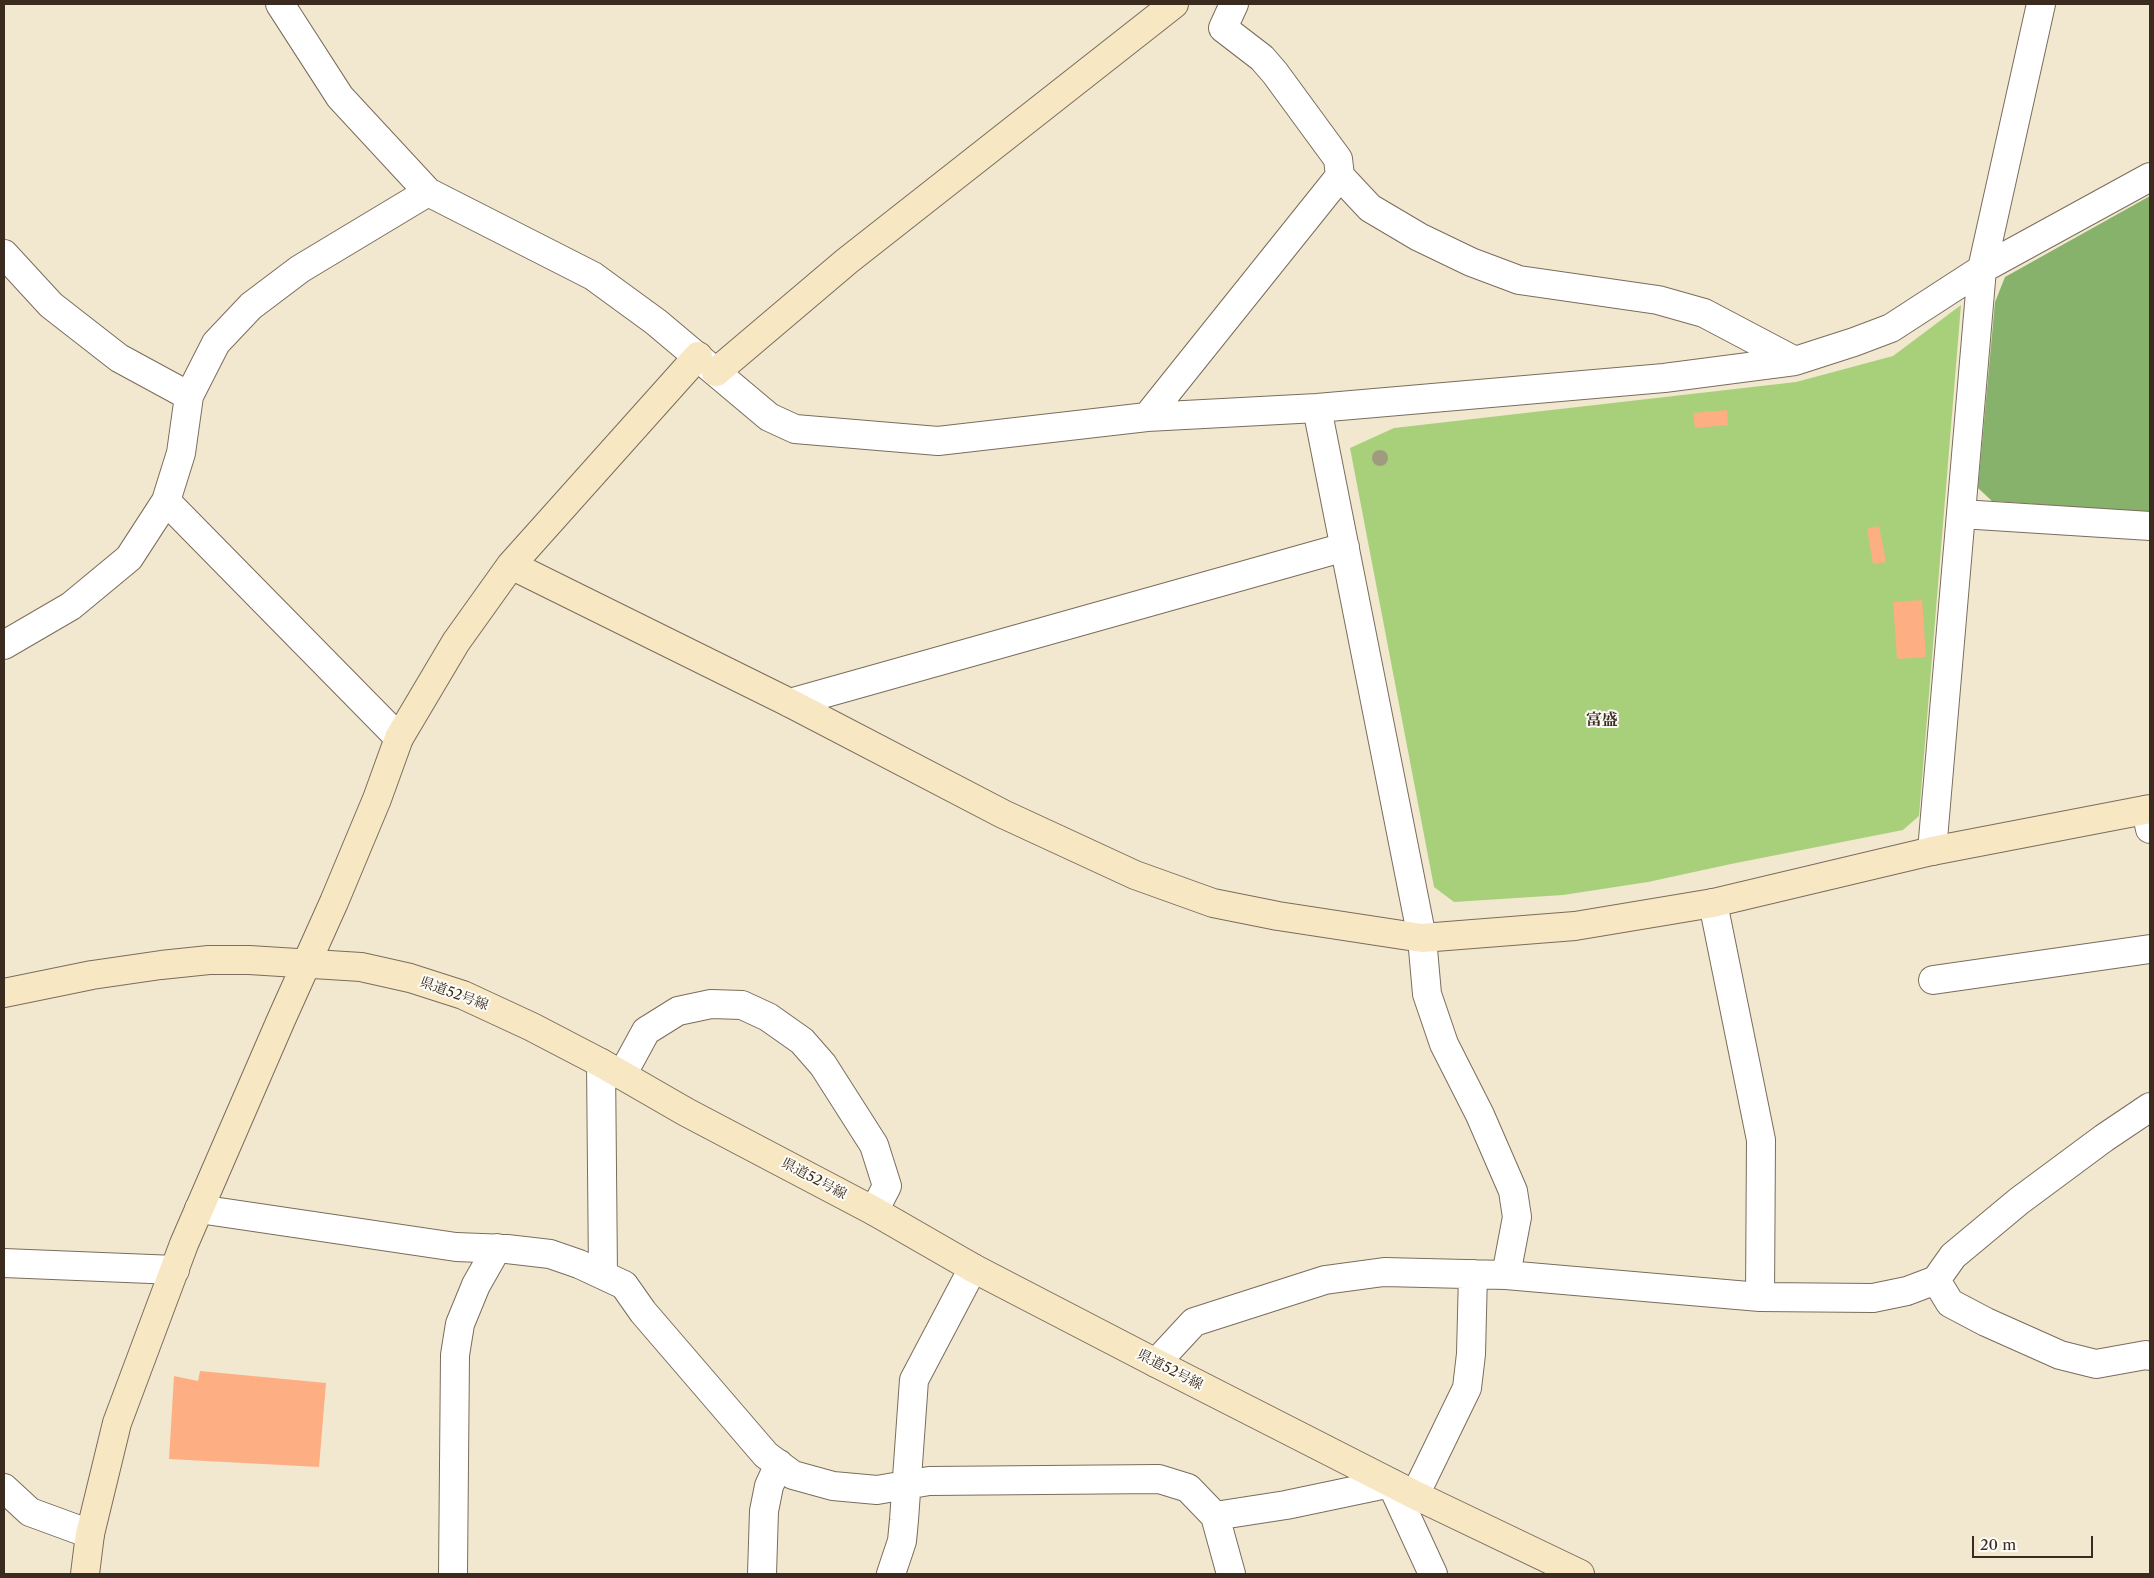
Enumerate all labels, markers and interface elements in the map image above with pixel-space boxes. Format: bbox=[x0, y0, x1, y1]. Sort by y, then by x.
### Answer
district label: 富盛 bbox=[1586, 710, 1618, 730]
street label: 県道52号線 bbox=[417, 974, 491, 1014]
street label: 県道52号線 bbox=[778, 1155, 850, 1203]
street label: 県道52号線 bbox=[1134, 1346, 1206, 1394]
scale bar bbox=[1974, 1526, 2095, 1558]
text: 20 m bbox=[1980, 1535, 2016, 1554]

